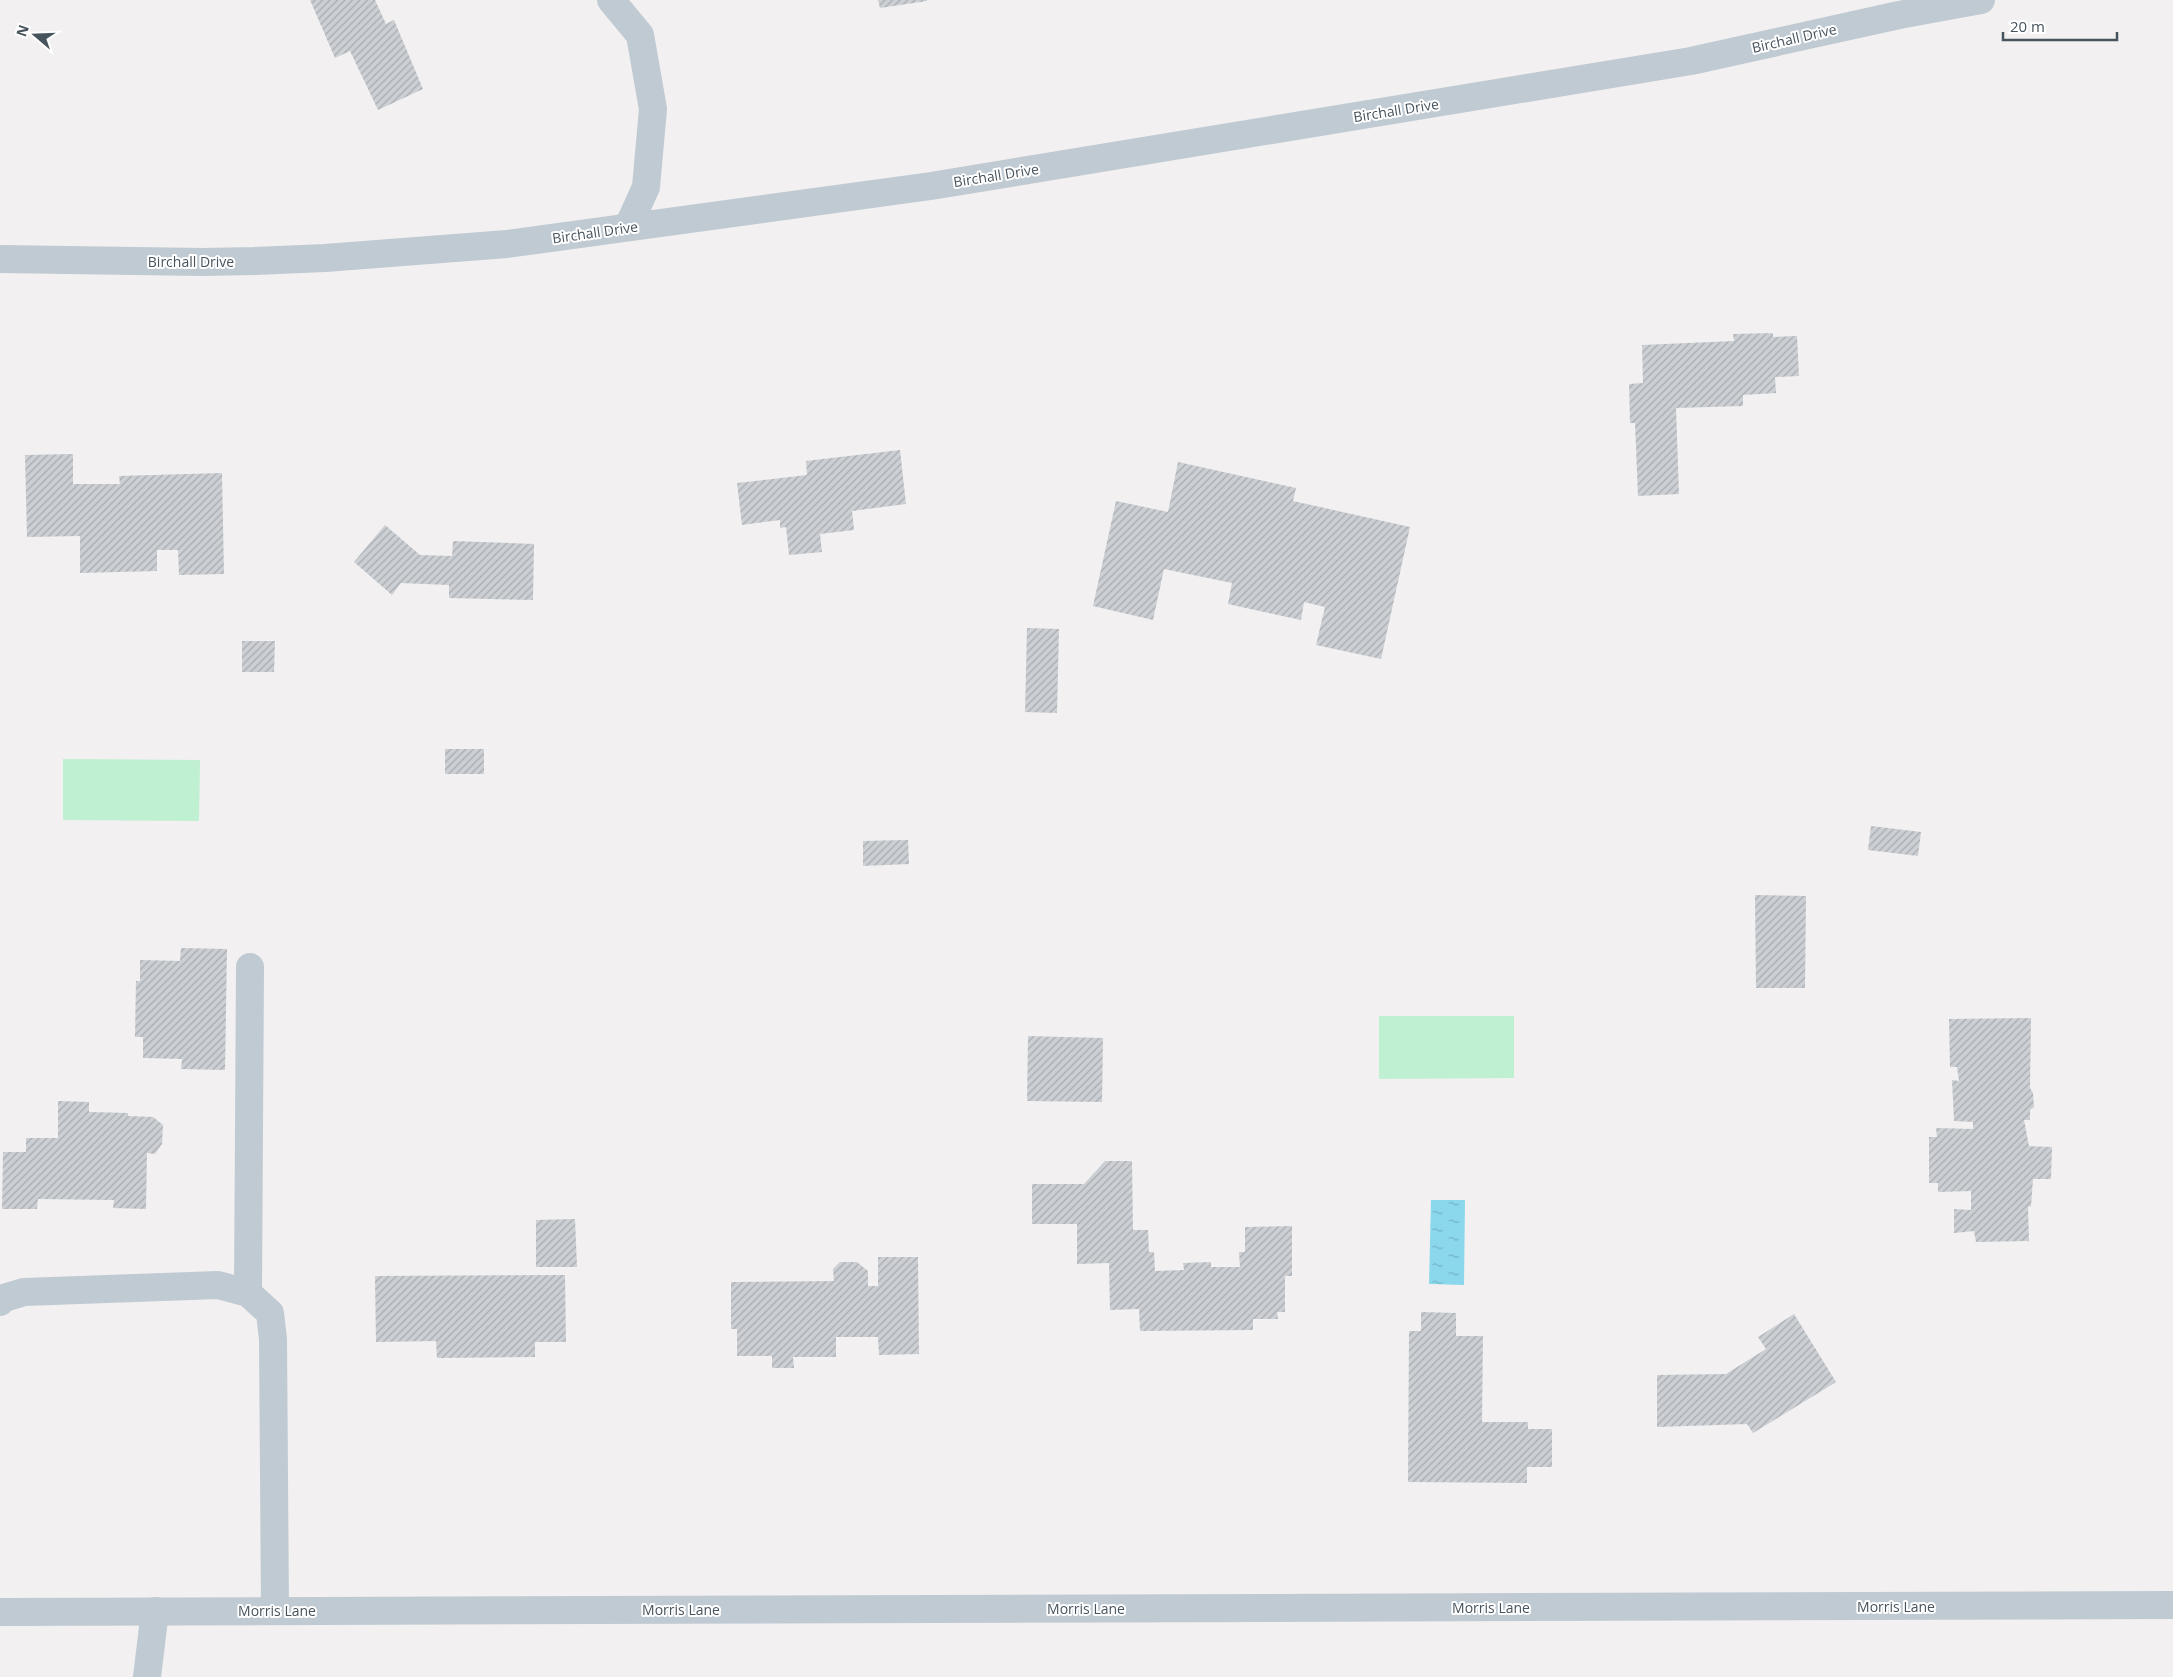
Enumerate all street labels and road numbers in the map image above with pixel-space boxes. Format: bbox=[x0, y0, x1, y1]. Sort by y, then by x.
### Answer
street label: Birchall Drive bbox=[1750, 19, 1838, 57]
street label: Birchall Drive bbox=[1352, 94, 1440, 126]
street label: Birchall Drive bbox=[952, 159, 1040, 191]
street label: Birchall Drive bbox=[551, 217, 639, 247]
street label: Birchall Drive bbox=[148, 252, 234, 271]
street label: Morris Lane bbox=[1857, 1597, 1935, 1616]
street label: Morris Lane bbox=[1452, 1598, 1530, 1617]
street label: Morris Lane bbox=[1047, 1599, 1125, 1618]
street label: Morris Lane bbox=[642, 1600, 720, 1619]
street label: Morris Lane bbox=[238, 1601, 316, 1620]

